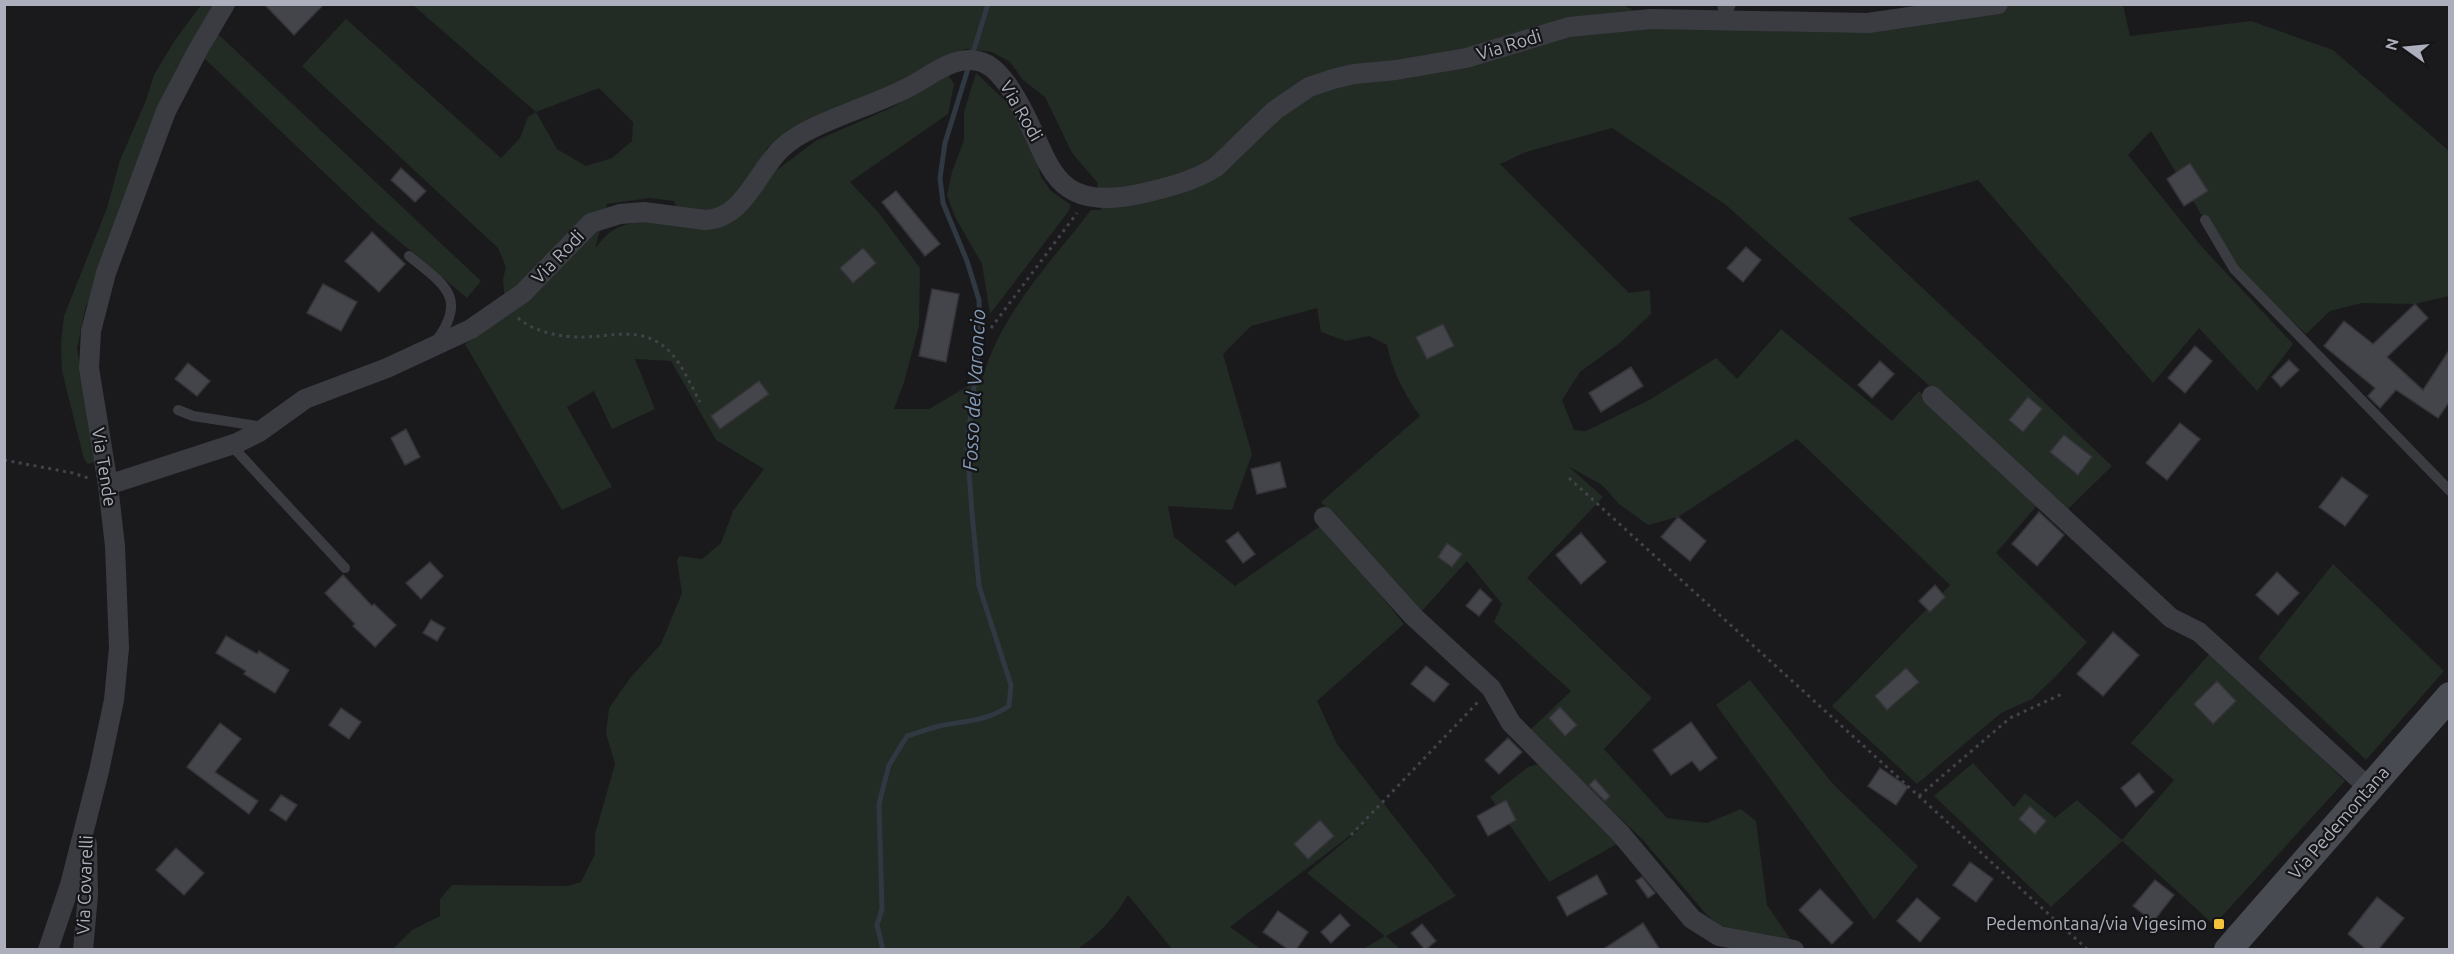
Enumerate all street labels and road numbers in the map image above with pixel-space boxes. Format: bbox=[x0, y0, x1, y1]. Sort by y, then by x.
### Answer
street label: Via Rodi bbox=[1474, 25, 1543, 63]
street label: Via Rodi bbox=[997, 77, 1047, 144]
street label: Via Rodi bbox=[527, 225, 588, 287]
street label: Via Tende bbox=[89, 426, 121, 508]
street label: Via Pedemontana bbox=[2284, 762, 2393, 883]
street label: Via Covarelli bbox=[72, 835, 96, 935]

